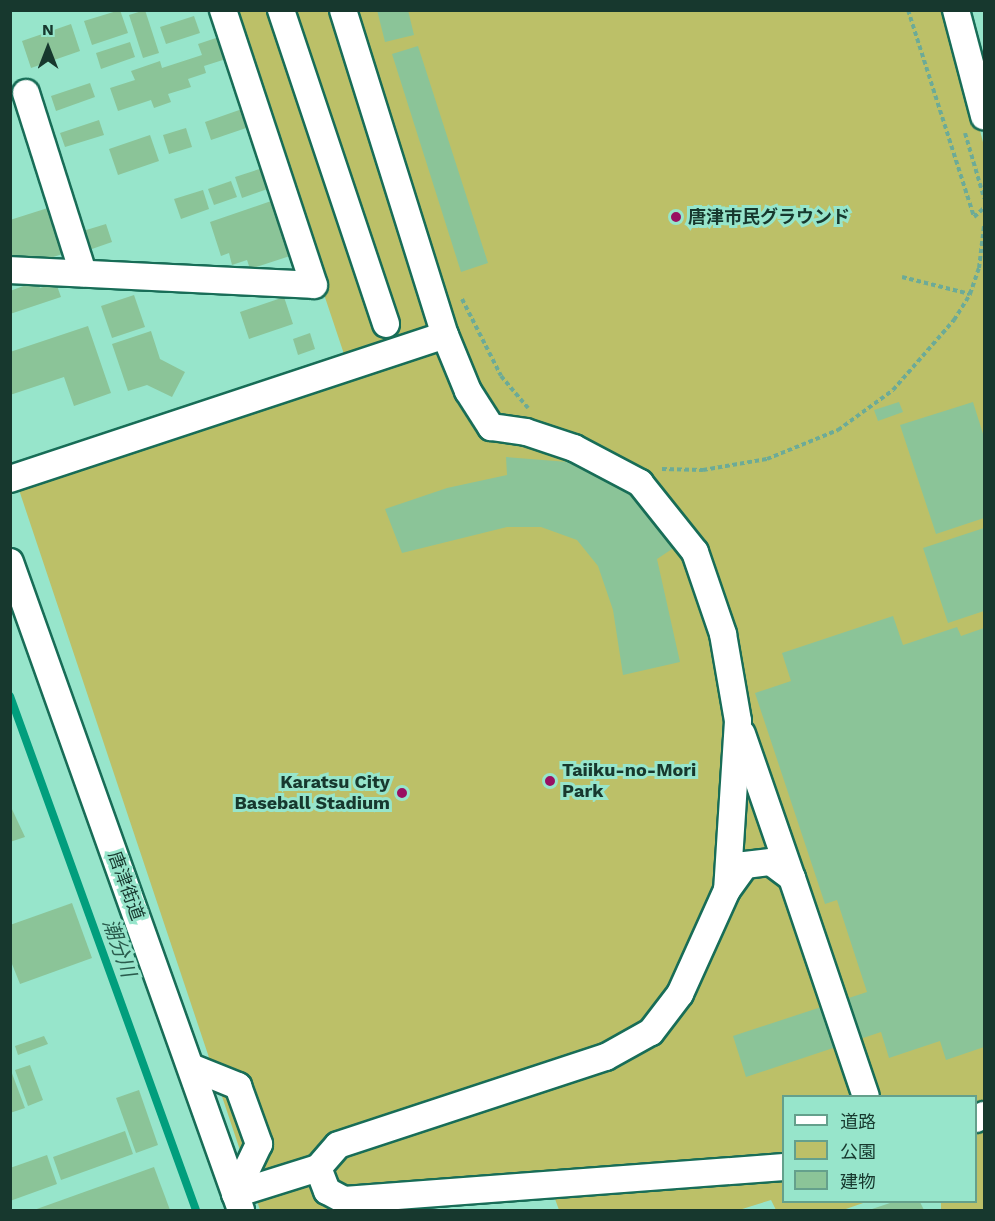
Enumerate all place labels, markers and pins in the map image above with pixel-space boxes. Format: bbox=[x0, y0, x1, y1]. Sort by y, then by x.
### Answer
place label: 唐津市民グラウンド bbox=[688, 206, 850, 228]
marker: 唐津市民グラウンド bbox=[669, 210, 683, 224]
place label: Taiiku-no-Mori Park bbox=[562, 760, 696, 802]
place label: Karatsu City Baseball Stadium bbox=[234, 772, 390, 814]
marker: Taiiku-no-Mori Park bbox=[543, 774, 557, 788]
marker: Karatsu City Baseball Stadium bbox=[395, 786, 409, 800]

